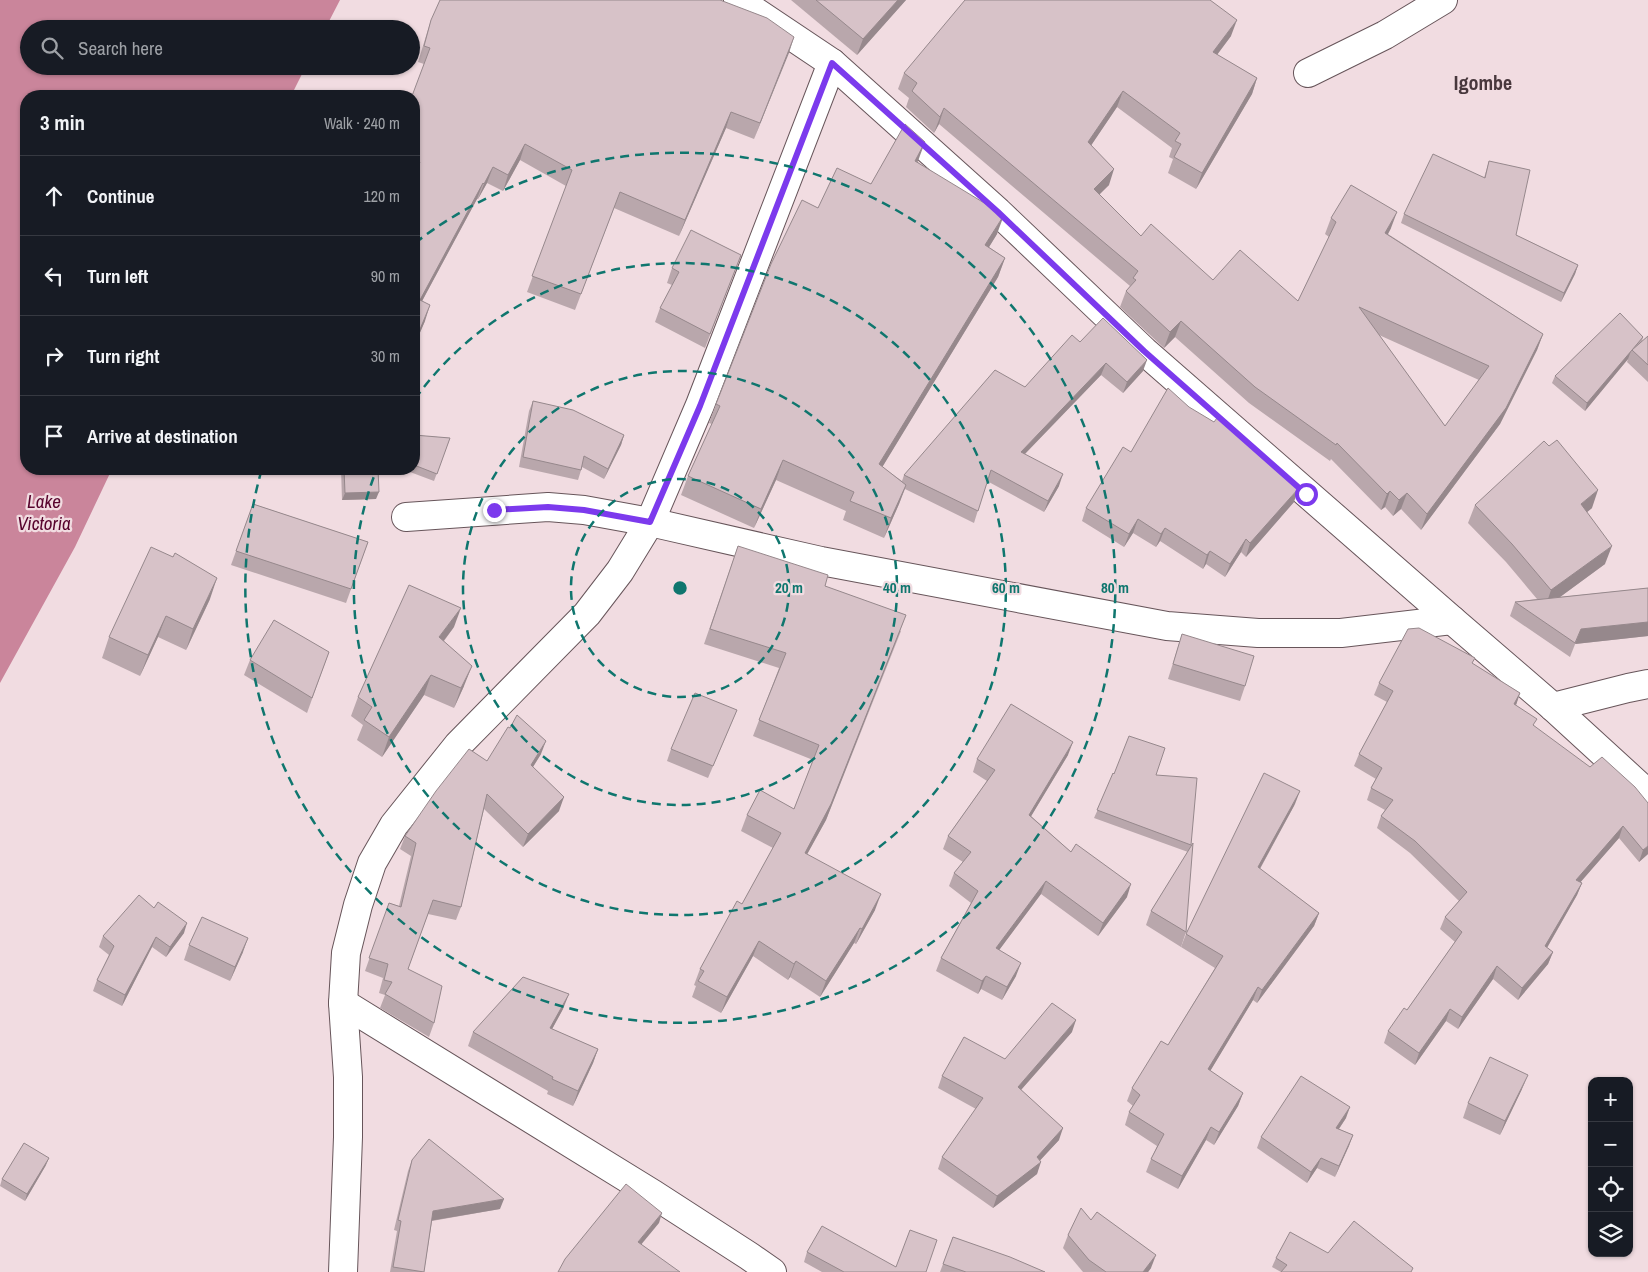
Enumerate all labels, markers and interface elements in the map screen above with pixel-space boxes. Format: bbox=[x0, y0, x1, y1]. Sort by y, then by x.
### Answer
search box bbox=[20, 20, 420, 75]
icon: search bbox=[38, 34, 66, 62]
text: Search here bbox=[78, 35, 163, 61]
district label: Igombe bbox=[1454, 69, 1512, 96]
text: 3 min bbox=[40, 108, 85, 137]
text: Walk · 240 m bbox=[324, 112, 400, 134]
icon: ahead bbox=[40, 182, 68, 210]
text: Continue bbox=[87, 183, 155, 209]
text: 120 m bbox=[364, 185, 400, 207]
icon: left bbox=[40, 262, 68, 290]
text: Turn left bbox=[87, 263, 148, 289]
text: 90 m bbox=[371, 265, 400, 287]
icon: right bbox=[40, 342, 68, 370]
text: Turn right bbox=[87, 343, 159, 369]
text: 30 m bbox=[371, 345, 400, 367]
icon: arrive bbox=[40, 422, 68, 450]
text: Arrive at destination bbox=[87, 423, 238, 449]
route start bbox=[1295, 483, 1318, 506]
water label: Lake Victoria bbox=[17, 488, 71, 536]
route end bbox=[483, 499, 506, 522]
text: 20 m bbox=[775, 577, 803, 598]
text: 40 m bbox=[883, 577, 911, 598]
text: 60 m bbox=[992, 577, 1020, 598]
text: 80 m bbox=[1101, 577, 1129, 598]
centre of rings bbox=[671, 579, 689, 597]
map controls bbox=[1588, 1077, 1633, 1257]
button: + bbox=[1588, 1077, 1633, 1122]
button: − bbox=[1588, 1122, 1633, 1167]
button: locate bbox=[1588, 1167, 1633, 1212]
button: layers bbox=[1588, 1212, 1633, 1257]

